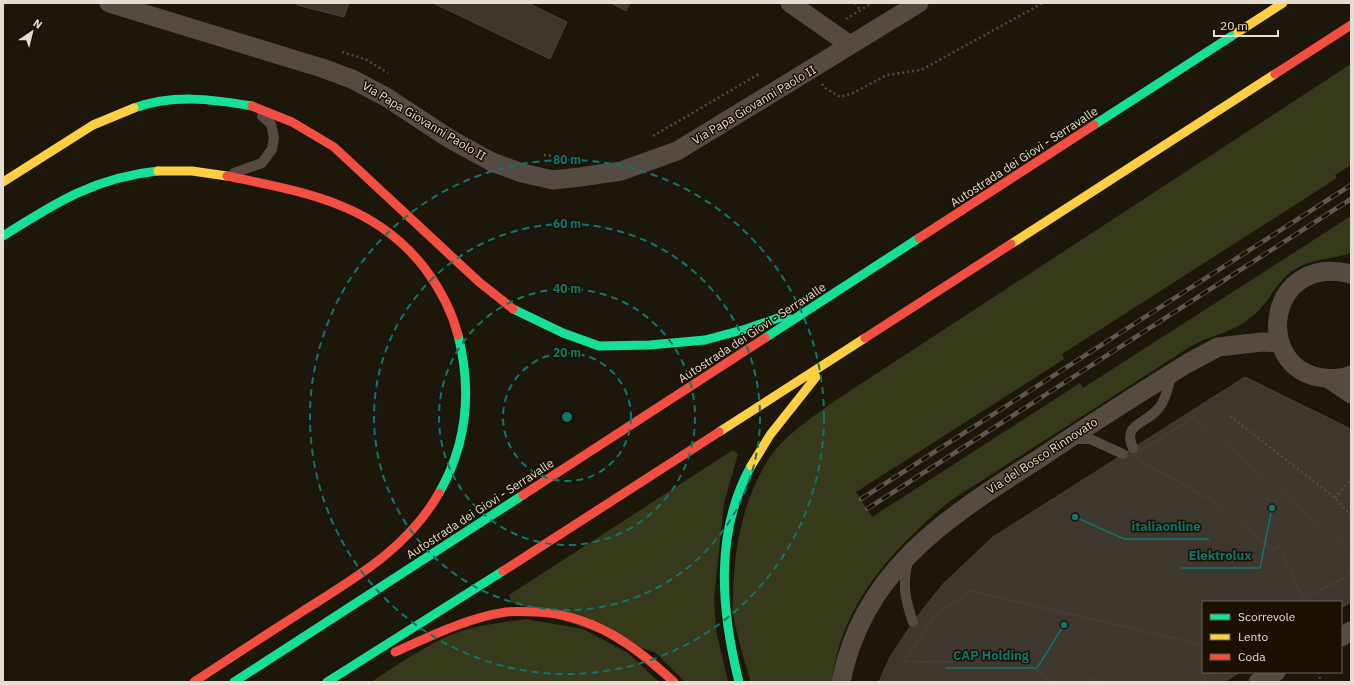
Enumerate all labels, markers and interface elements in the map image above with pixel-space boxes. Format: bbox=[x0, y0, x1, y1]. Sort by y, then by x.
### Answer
north arrow bbox=[12, 12, 52, 52]
scale bar bbox=[1214, 12, 1278, 38]
text: N bbox=[30, 16, 45, 32]
text: 20 m bbox=[1220, 18, 1248, 33]
street label: Via Papa Giovanni Paolo II bbox=[689, 62, 818, 147]
street label: Via Papa Giovanni Paolo II bbox=[360, 78, 489, 164]
street label: Autostrada dei Giovi - Serravalle bbox=[947, 103, 1101, 210]
text: 80 m bbox=[553, 152, 581, 167]
text: 60 m bbox=[553, 216, 581, 231]
street label: Autostrada dei Giovi - Serravalle bbox=[675, 279, 829, 386]
text: 40 m bbox=[553, 281, 581, 296]
text: 20 m bbox=[553, 345, 581, 360]
centre of rings bbox=[560, 410, 574, 424]
street label: Via del Bosco Rinnovato bbox=[983, 414, 1100, 497]
street label: Autostrada dei Giovi - Serravalle bbox=[403, 455, 557, 562]
callout: italiaonline bbox=[1124, 514, 1209, 539]
text: italiaonline bbox=[1132, 518, 1200, 535]
callout: Elektrolux bbox=[1181, 543, 1260, 568]
text: Elektrolux bbox=[1189, 547, 1252, 564]
legend bbox=[1202, 601, 1342, 673]
text: Scorrevole bbox=[1238, 609, 1296, 624]
text: Lento bbox=[1238, 629, 1268, 644]
callout: CAP Holding bbox=[945, 643, 1037, 668]
text: CAP Holding bbox=[953, 647, 1030, 664]
text: Coda bbox=[1238, 649, 1266, 664]

